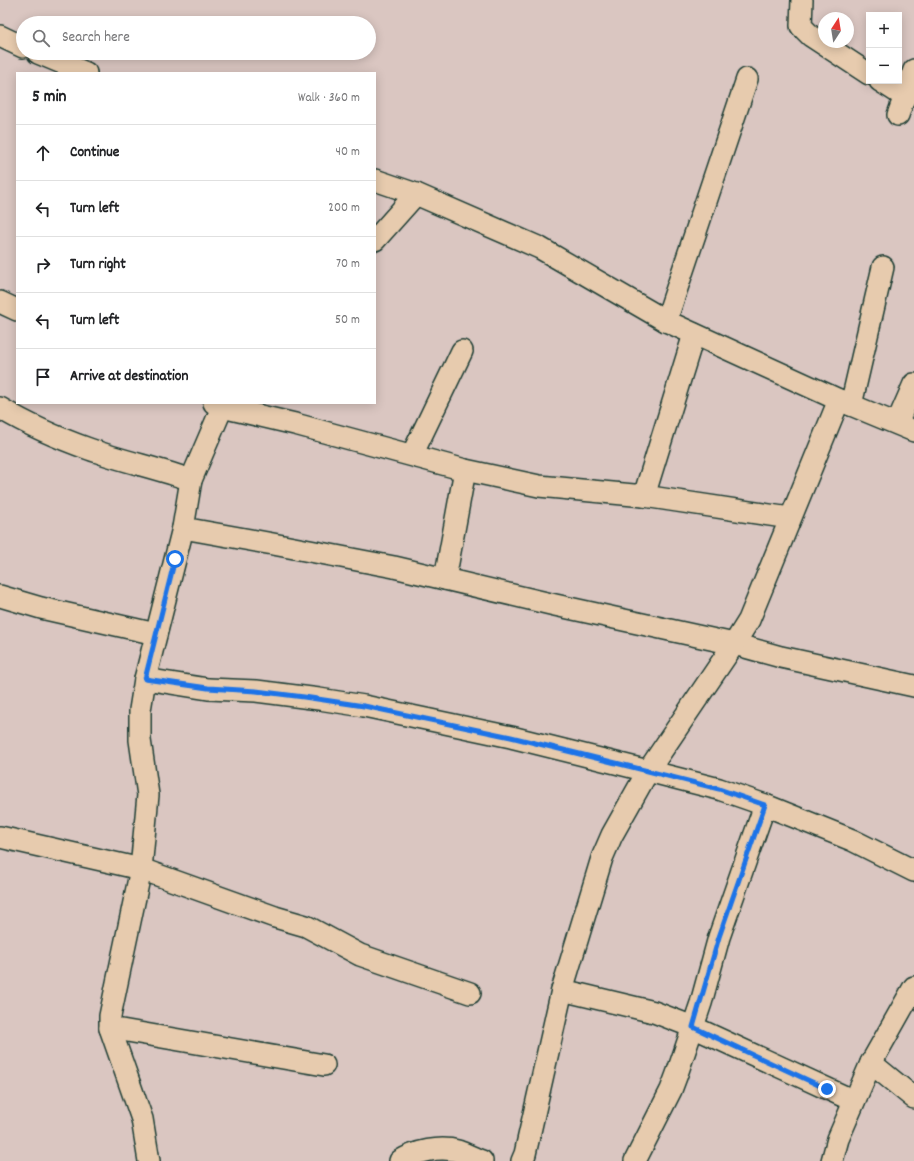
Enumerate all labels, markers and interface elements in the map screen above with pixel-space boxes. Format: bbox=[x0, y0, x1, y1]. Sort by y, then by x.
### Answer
north arrow bbox=[818, 12, 854, 48]
map controls bbox=[866, 12, 902, 84]
button: + bbox=[866, 12, 902, 48]
search box bbox=[16, 16, 376, 60]
icon: search bbox=[30, 27, 52, 49]
text: Search here bbox=[62, 27, 130, 49]
button: − bbox=[866, 48, 902, 84]
text: 5 min bbox=[32, 86, 66, 110]
text: Walk · 360 m bbox=[298, 89, 360, 108]
icon: ahead bbox=[32, 142, 54, 164]
text: Continue bbox=[70, 142, 119, 164]
text: 40 m bbox=[336, 143, 360, 162]
icon: left bbox=[32, 198, 54, 220]
text: Turn left bbox=[70, 198, 119, 220]
text: 200 m bbox=[328, 199, 360, 218]
icon: right bbox=[32, 254, 54, 276]
text: Turn right bbox=[70, 254, 126, 276]
text: 70 m bbox=[336, 255, 360, 274]
icon: left bbox=[32, 310, 54, 332]
text: Turn left bbox=[70, 310, 119, 332]
text: 50 m bbox=[335, 311, 360, 330]
icon: arrive bbox=[32, 366, 54, 388]
text: Arrive at destination bbox=[70, 366, 188, 388]
route start bbox=[166, 550, 184, 568]
route end bbox=[818, 1080, 836, 1098]

